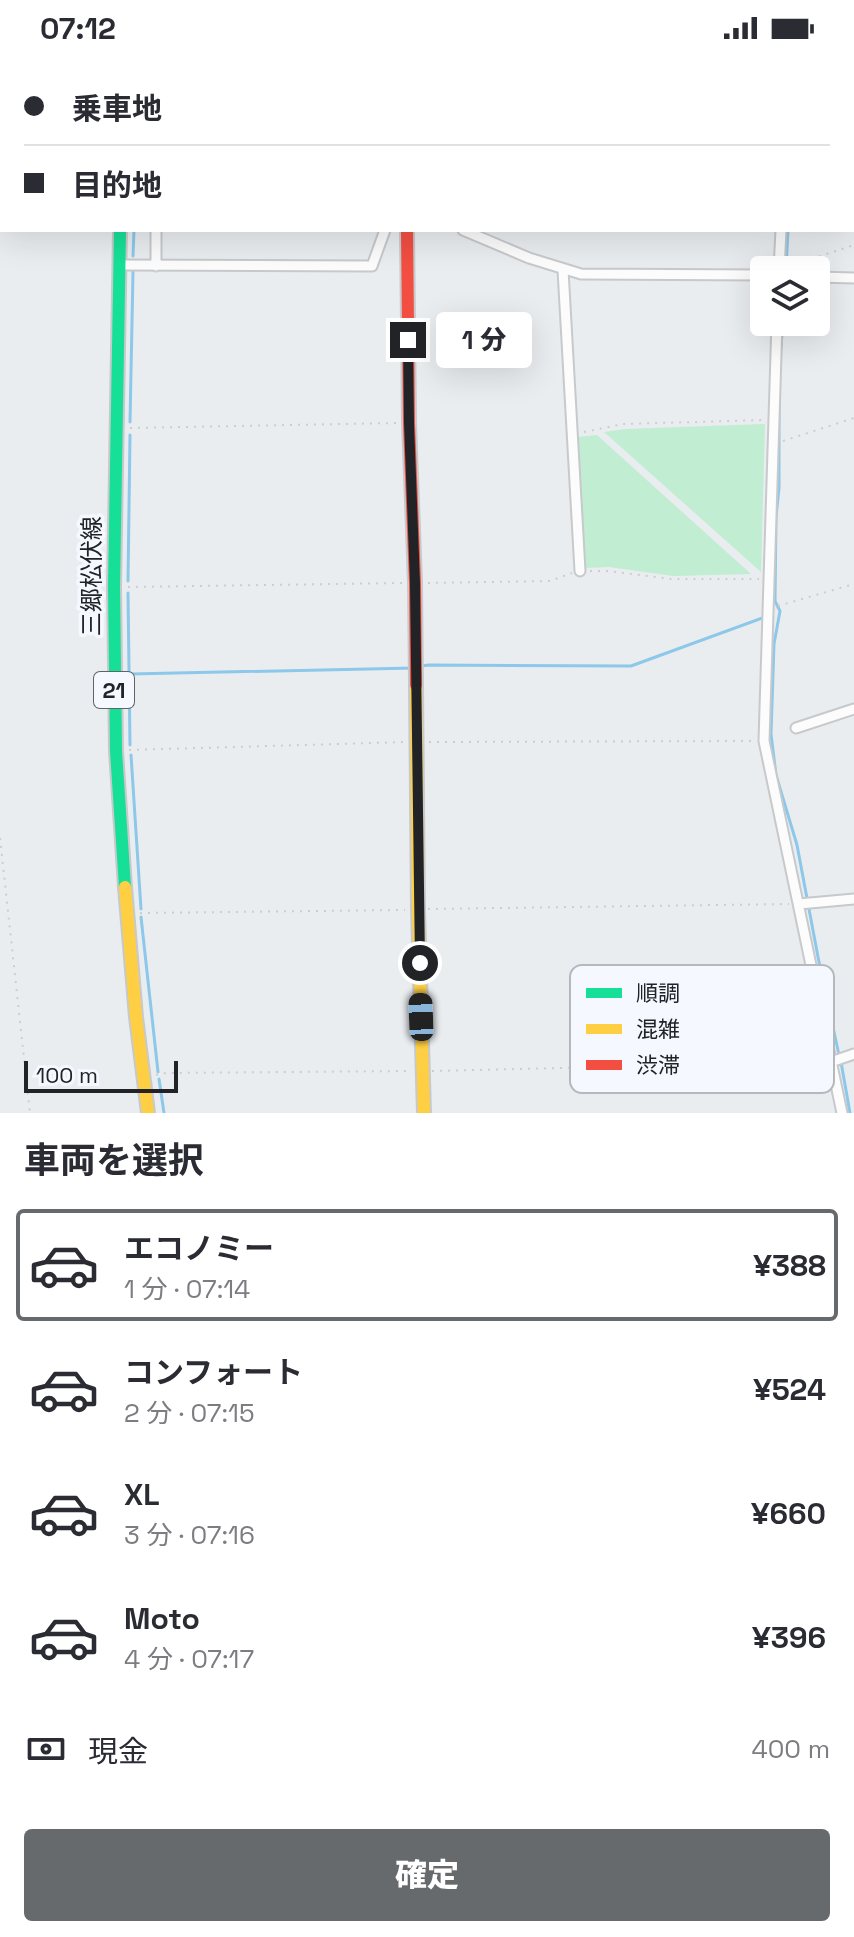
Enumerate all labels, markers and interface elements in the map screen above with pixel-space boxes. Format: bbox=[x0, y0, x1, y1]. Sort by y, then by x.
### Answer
text: 07:12 bbox=[40, 9, 116, 48]
text: 乗車地 bbox=[72, 89, 162, 128]
text: 目的地 bbox=[72, 166, 162, 205]
map controls bbox=[750, 256, 830, 336]
button: layers bbox=[750, 256, 830, 336]
callout: 1 分 bbox=[436, 312, 532, 368]
route end bbox=[390, 322, 426, 358]
text: 1 分 bbox=[462, 323, 506, 357]
street label: 三郷松伏線 bbox=[76, 516, 107, 636]
road number: 21 bbox=[94, 672, 134, 708]
route start bbox=[402, 945, 438, 981]
legend bbox=[570, 965, 834, 1093]
text: 順調 bbox=[636, 979, 680, 1007]
car bbox=[408, 993, 434, 1041]
text: 混雑 bbox=[636, 1015, 680, 1043]
text: 渋滞 bbox=[636, 1051, 680, 1079]
scale bar bbox=[24, 1057, 178, 1093]
text: 100 m bbox=[36, 1061, 98, 1089]
text: 車両を選択 bbox=[24, 1138, 204, 1184]
icon: car bbox=[28, 1229, 100, 1301]
text: エコノミー bbox=[124, 1229, 274, 1268]
text: ¥388 bbox=[753, 1246, 826, 1285]
text: 1 分 · 07:14 bbox=[124, 1272, 250, 1306]
icon: car bbox=[28, 1353, 100, 1425]
text: コンフォート bbox=[124, 1353, 303, 1392]
text: ¥524 bbox=[753, 1370, 826, 1409]
text: 2 分 · 07:15 bbox=[124, 1396, 254, 1430]
text: XL bbox=[124, 1475, 160, 1514]
icon: car bbox=[28, 1477, 100, 1549]
text: ¥660 bbox=[751, 1494, 826, 1533]
text: 3 分 · 07:16 bbox=[124, 1518, 255, 1552]
text: Moto bbox=[124, 1599, 200, 1638]
icon: car bbox=[28, 1601, 100, 1673]
text: ¥396 bbox=[752, 1618, 826, 1657]
text: 4 分 · 07:17 bbox=[124, 1642, 254, 1676]
icon: cash bbox=[24, 1727, 68, 1771]
text: 現金 bbox=[88, 1732, 148, 1771]
text: 400 m bbox=[751, 1732, 830, 1766]
button: 確定 bbox=[24, 1829, 830, 1921]

